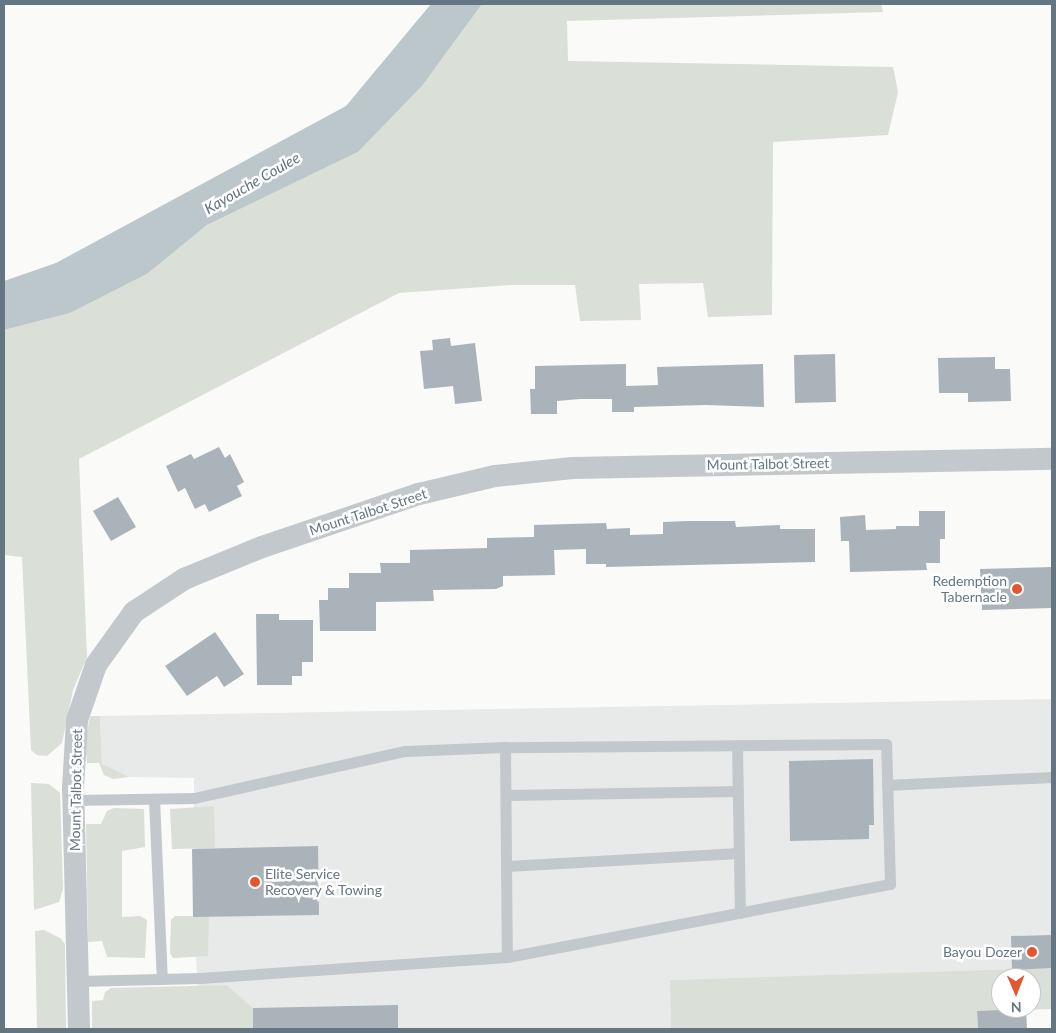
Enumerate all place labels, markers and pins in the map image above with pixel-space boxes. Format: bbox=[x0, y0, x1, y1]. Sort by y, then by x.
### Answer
place label: Redemption Tabernacle bbox=[932, 573, 1007, 606]
marker: Redemption Tabernacle bbox=[1011, 583, 1023, 595]
place label: Elite Service Recovery & Towing bbox=[265, 866, 383, 899]
marker: Elite Service Recovery & Towing bbox=[249, 876, 261, 888]
place label: Bayou Dozer bbox=[943, 944, 1022, 960]
marker: Bayou Dozer bbox=[1026, 946, 1038, 958]

